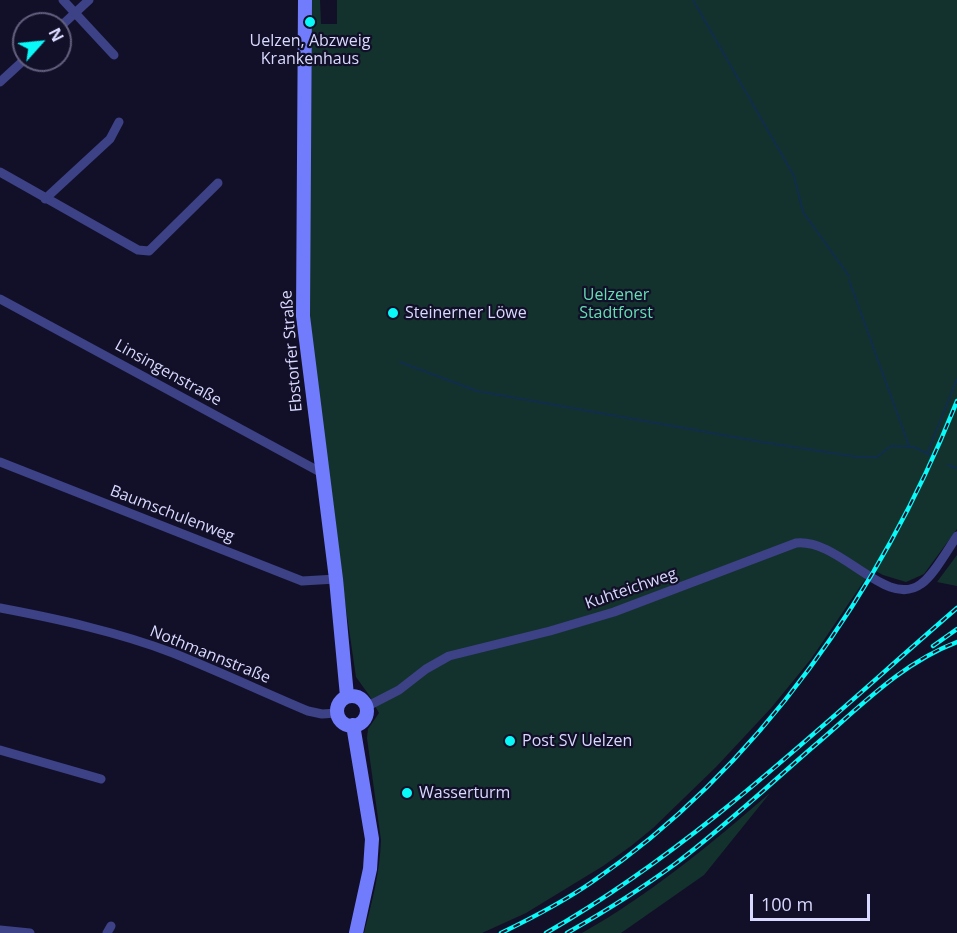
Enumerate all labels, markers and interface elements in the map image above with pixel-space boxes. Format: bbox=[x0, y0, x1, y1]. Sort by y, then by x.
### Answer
north arrow bbox=[12, 12, 72, 72]
marker: Uelzen, Abzweig Krankenhaus bbox=[303, 15, 317, 29]
text: N bbox=[43, 24, 69, 46]
place label: Uelzen, Abzweig Krankenhaus bbox=[250, 31, 370, 69]
park label: Uelzener Stadtforst bbox=[579, 285, 653, 323]
street label: Ebstorfer Straße bbox=[277, 289, 307, 413]
place label: Steinerner Löwe bbox=[405, 303, 527, 323]
marker: Steinerner Löwe bbox=[386, 306, 400, 320]
street label: Linsingenstraße bbox=[111, 336, 225, 410]
street label: Baumschulenweg bbox=[107, 481, 237, 547]
street label: Kuhteichweg bbox=[583, 564, 679, 614]
street label: Nothmannstraße bbox=[147, 622, 273, 688]
place label: Post SV Uelzen bbox=[522, 731, 632, 751]
marker: Post SV Uelzen bbox=[503, 734, 517, 748]
place label: Wasserturm bbox=[419, 783, 510, 803]
marker: Wasserturm bbox=[400, 786, 414, 800]
scale bar bbox=[753, 882, 873, 920]
text: 100 m bbox=[761, 892, 813, 916]

